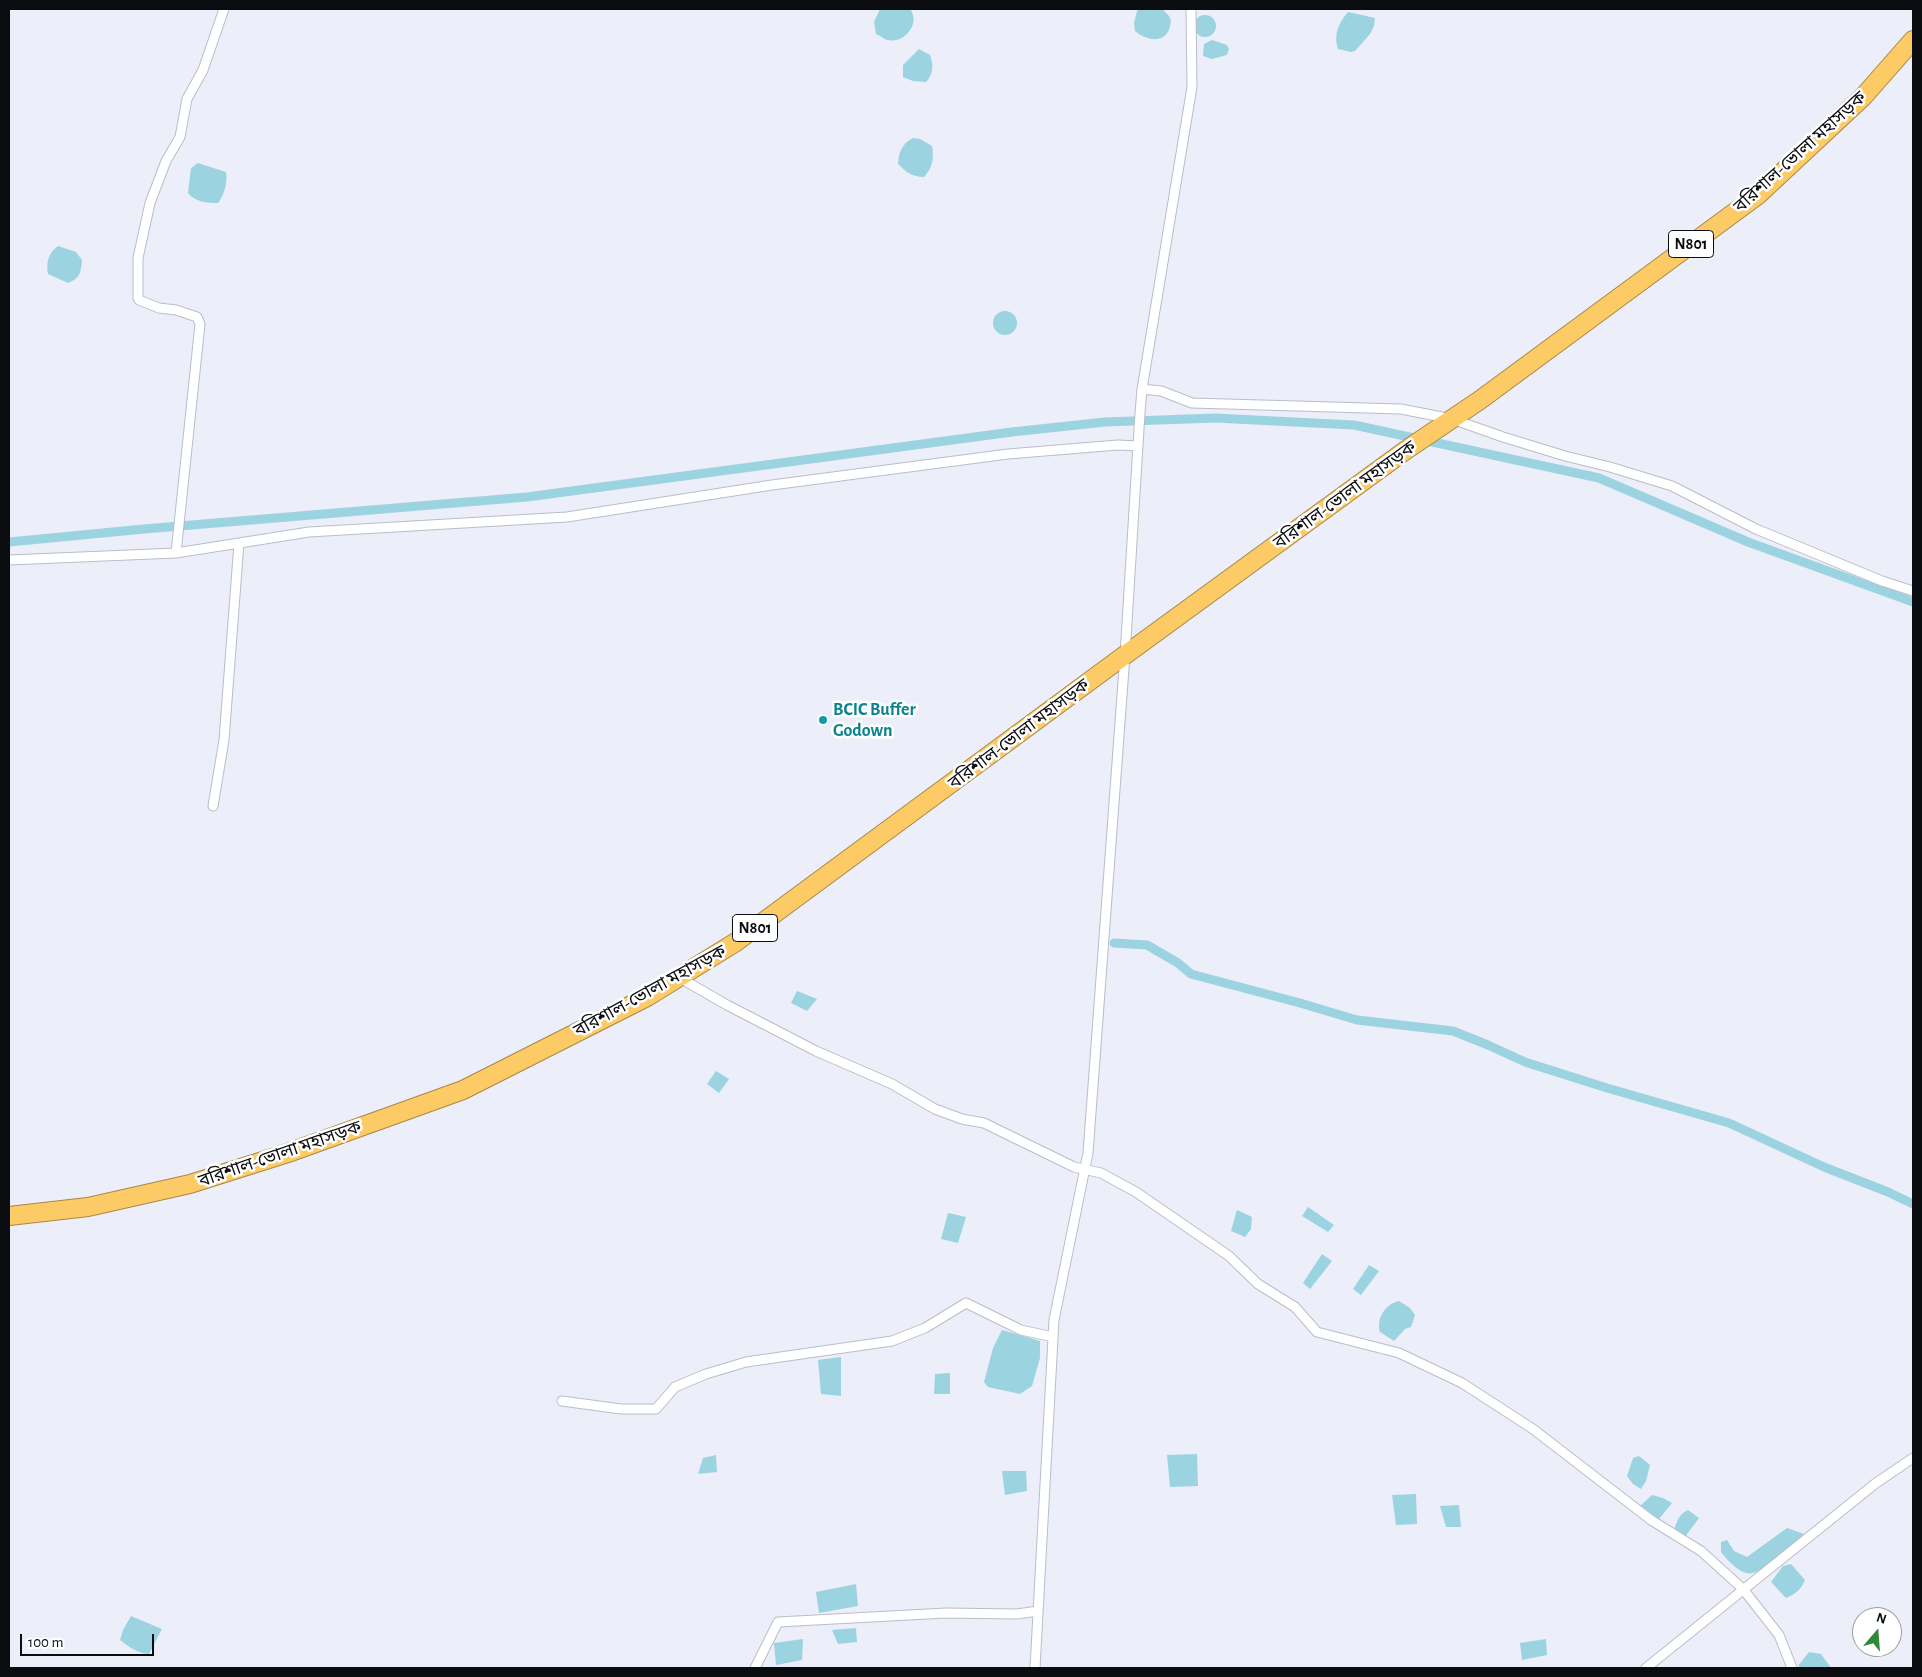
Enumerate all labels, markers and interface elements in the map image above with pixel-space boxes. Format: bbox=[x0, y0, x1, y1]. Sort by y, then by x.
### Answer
street label: বরিশাল-ভোলা মহাসড়ক bbox=[1729, 87, 1871, 217]
road number: N801 bbox=[1668, 230, 1714, 258]
street label: বরিশাল-ভোলা মহাসড়ক bbox=[1270, 436, 1420, 554]
street label: বরিশাল-ভোলা মহাসড়ক bbox=[944, 674, 1094, 794]
place label: BCIC Buffer Godown bbox=[833, 699, 916, 742]
marker: BCIC Buffer Godown bbox=[817, 714, 829, 726]
road number: N801 bbox=[732, 914, 778, 941]
street label: বরিশাল-ভোলা মহাসড়ক bbox=[570, 940, 730, 1042]
street label: বরিশাল-ভোলা মহাসড়ক bbox=[196, 1116, 364, 1192]
north arrow bbox=[1852, 1607, 1902, 1657]
text: N bbox=[1875, 1611, 1888, 1627]
scale bar bbox=[22, 1624, 156, 1656]
text: 100 m bbox=[28, 1635, 63, 1650]

